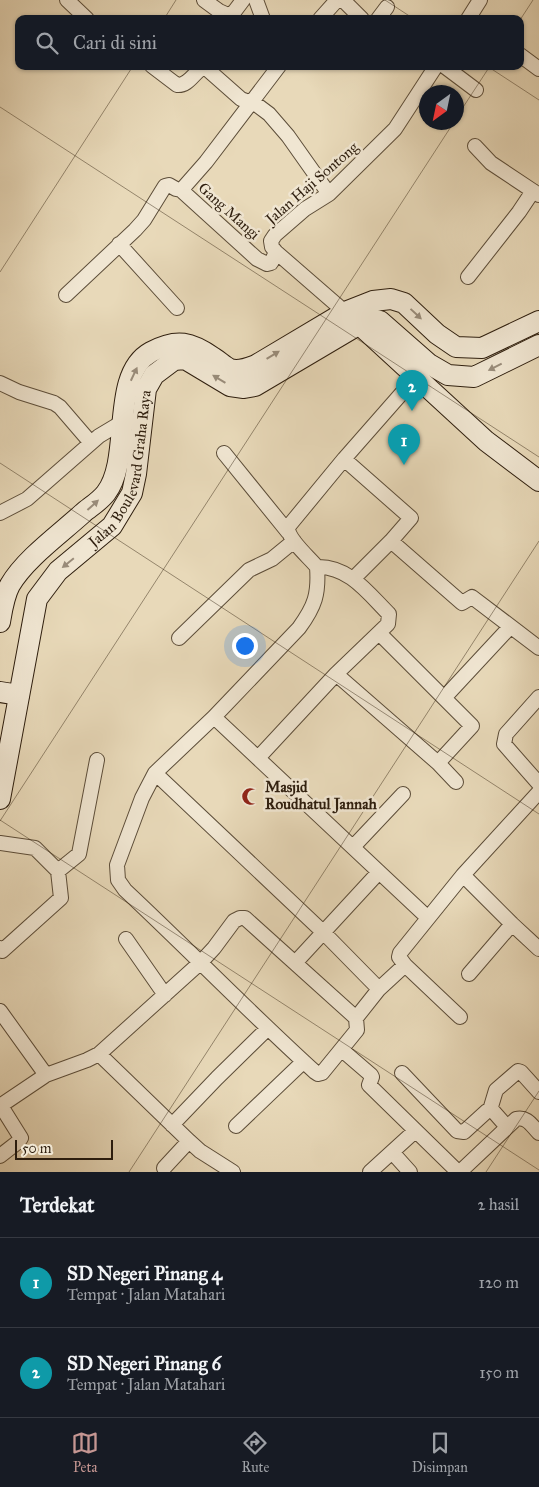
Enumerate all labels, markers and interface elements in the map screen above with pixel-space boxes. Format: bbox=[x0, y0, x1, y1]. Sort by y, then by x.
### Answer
search box bbox=[15, 15, 524, 70]
icon: search bbox=[33, 29, 61, 57]
text: Cari di sini bbox=[73, 31, 157, 54]
north arrow bbox=[419, 85, 464, 130]
street label: Jalan Haji Sontong bbox=[261, 137, 363, 230]
street label: Gang Mangi bbox=[194, 179, 264, 243]
one-way arrow bbox=[410, 308, 422, 320]
one-way arrow bbox=[266, 350, 279, 359]
one-way arrow bbox=[488, 363, 503, 371]
one-way arrow bbox=[129, 366, 138, 381]
pin: 2 bbox=[396, 370, 428, 411]
one-way arrow bbox=[212, 375, 225, 384]
street label: Jalan Boulevard Graha Raya bbox=[83, 388, 155, 553]
pin: 1 bbox=[388, 424, 420, 465]
one-way arrow bbox=[86, 499, 98, 511]
one-way arrow bbox=[61, 557, 74, 568]
your location bbox=[232, 633, 258, 659]
place label: Masjid Roudhatul Jannah bbox=[265, 778, 377, 814]
mosque icon: Masjid Roudhatul Jannah bbox=[241, 786, 261, 806]
scale bar bbox=[15, 1137, 112, 1160]
text: 50 m bbox=[22, 1140, 51, 1157]
text: Terdekat bbox=[20, 1192, 94, 1218]
text: 2 hasil bbox=[477, 1195, 519, 1214]
text: SD Negeri Pinang 4 bbox=[67, 1262, 222, 1285]
text: 1 bbox=[33, 1273, 39, 1292]
text: 120 m bbox=[479, 1273, 519, 1292]
text: Tempat · Jalan Matahari bbox=[67, 1285, 225, 1304]
text: SD Negeri Pinang 6 bbox=[67, 1352, 221, 1375]
text: 2 bbox=[32, 1363, 40, 1382]
text: 150 m bbox=[479, 1363, 519, 1382]
text: Tempat · Jalan Matahari bbox=[67, 1375, 225, 1394]
tab: Peta bbox=[71, 1429, 99, 1476]
tab: Rute bbox=[241, 1429, 269, 1476]
tab: Disimpan bbox=[412, 1429, 468, 1476]

